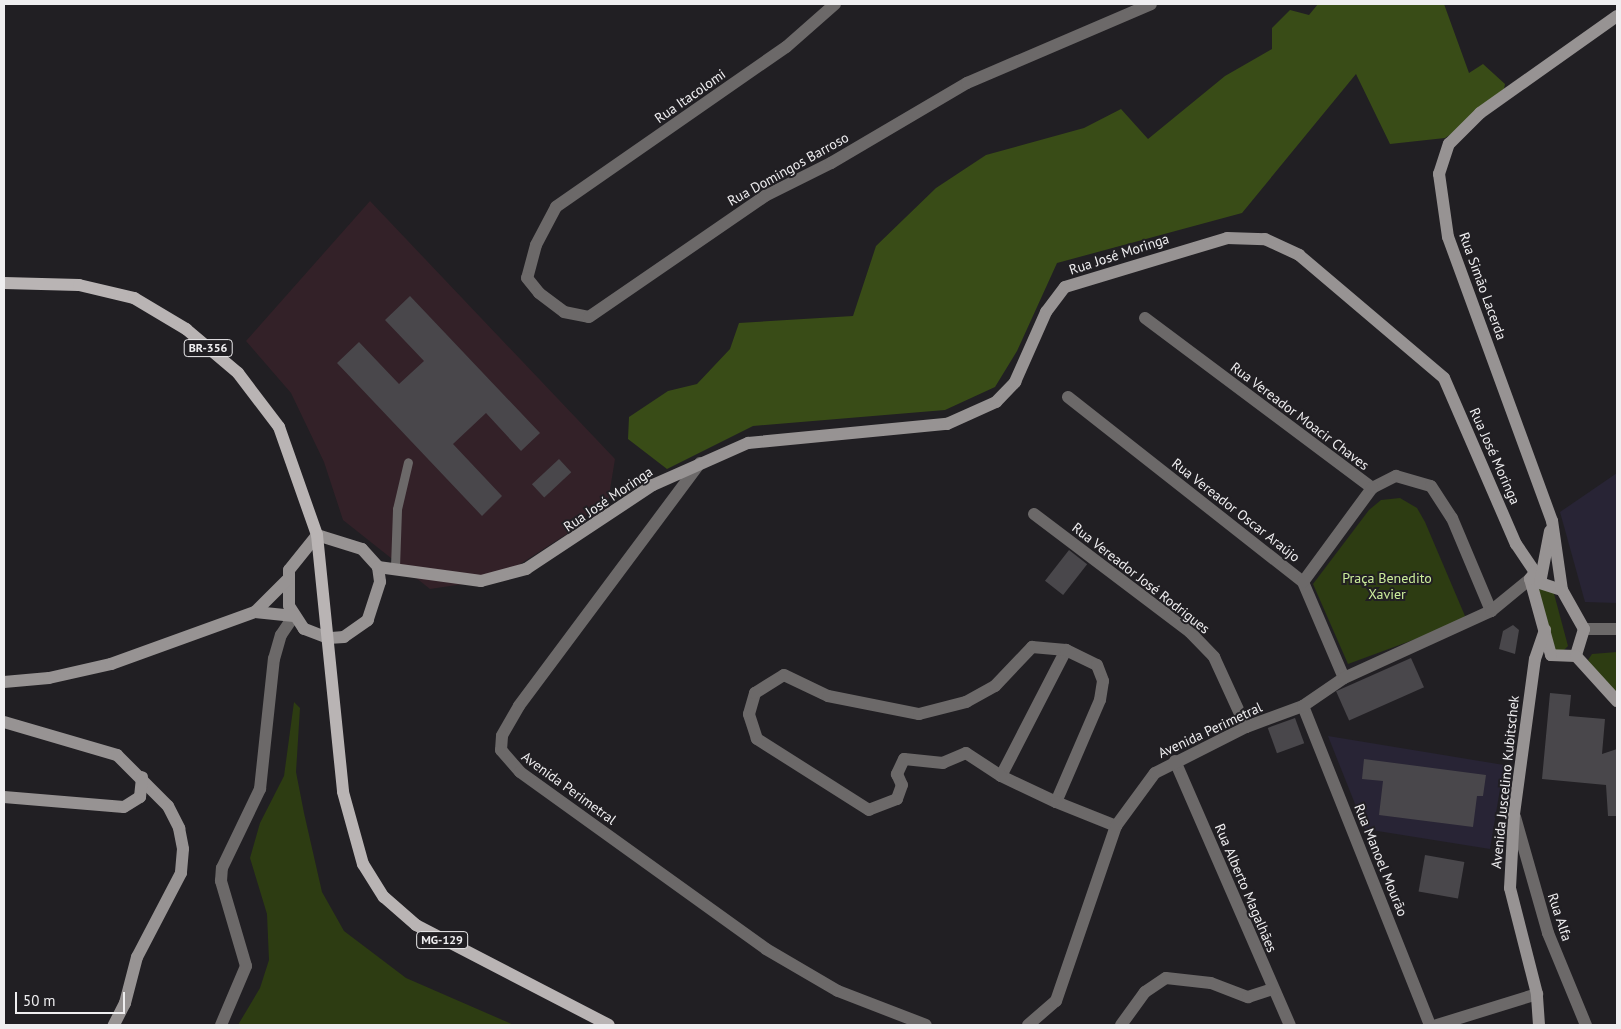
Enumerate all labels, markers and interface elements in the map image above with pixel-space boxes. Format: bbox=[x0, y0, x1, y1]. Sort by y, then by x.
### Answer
street label: Rua Itacolomi bbox=[651, 65, 729, 127]
street label: Rua Domingos Barroso bbox=[724, 129, 852, 209]
street label: Rua José Moringa bbox=[1067, 230, 1171, 278]
street label: Rua Simão Lacerda bbox=[1456, 230, 1510, 342]
road number: BR-356 bbox=[183, 338, 233, 358]
street label: Rua Vereador Moacir Chaves bbox=[1227, 358, 1373, 474]
street label: Rua José Moringa bbox=[1466, 405, 1524, 507]
street label: Rua Vereador Oscar Araújo bbox=[1168, 454, 1304, 566]
street label: Rua José Moringa bbox=[560, 463, 656, 535]
street label: Rua Vereador José Rodrigues bbox=[1069, 519, 1213, 637]
park label: Praça Benedito Xavier bbox=[1342, 570, 1432, 602]
street label: Avenida Juscelino Kubitschek bbox=[1488, 695, 1522, 869]
street label: Avenida Perimetral bbox=[1155, 699, 1265, 761]
street label: Avenida Perimetral bbox=[518, 748, 620, 828]
street label: Rua Manoel Mourão bbox=[1351, 801, 1411, 919]
street label: Rua Alberto Magalhães bbox=[1211, 821, 1281, 955]
street label: Rua Alfa bbox=[1544, 891, 1576, 943]
road number: MG-129 bbox=[416, 930, 468, 950]
scale bar bbox=[18, 982, 128, 1014]
text: 50 m bbox=[23, 991, 56, 1010]

